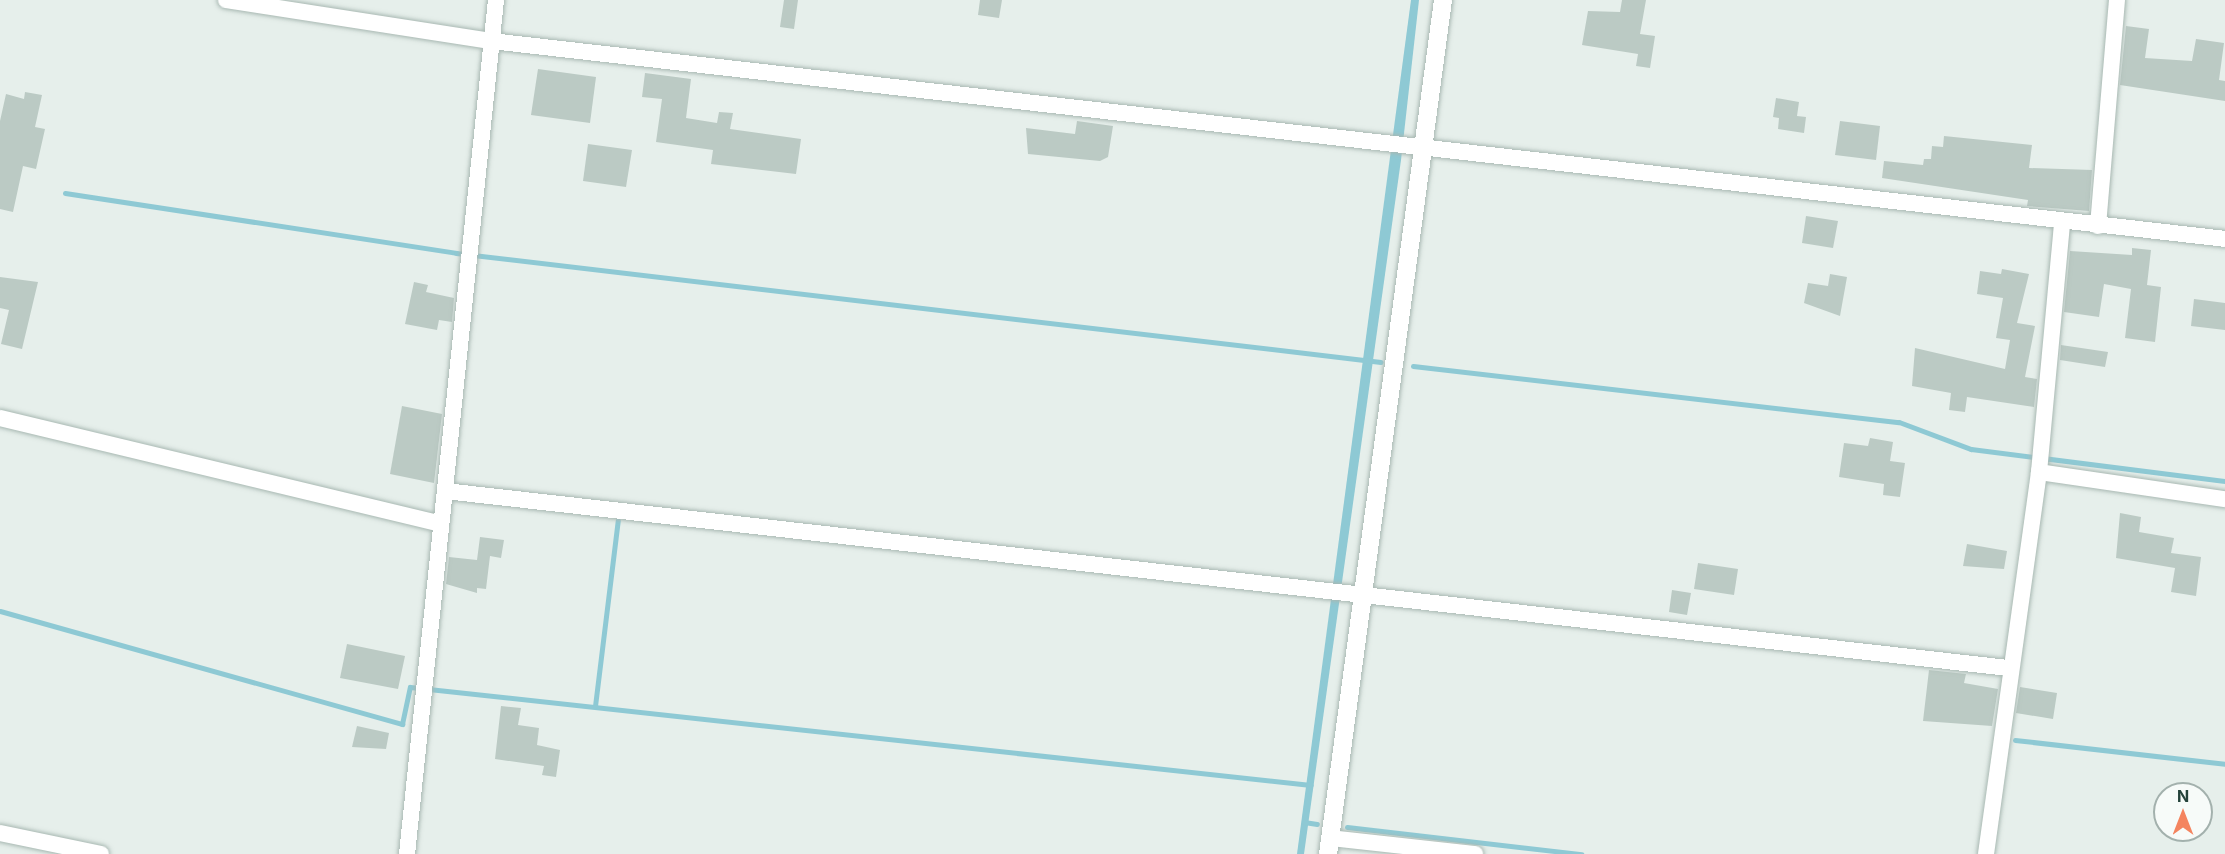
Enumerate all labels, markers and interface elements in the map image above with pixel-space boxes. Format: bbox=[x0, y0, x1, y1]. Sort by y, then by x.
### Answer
north arrow bbox=[2153, 782, 2213, 842]
text: N bbox=[2177, 786, 2189, 806]

